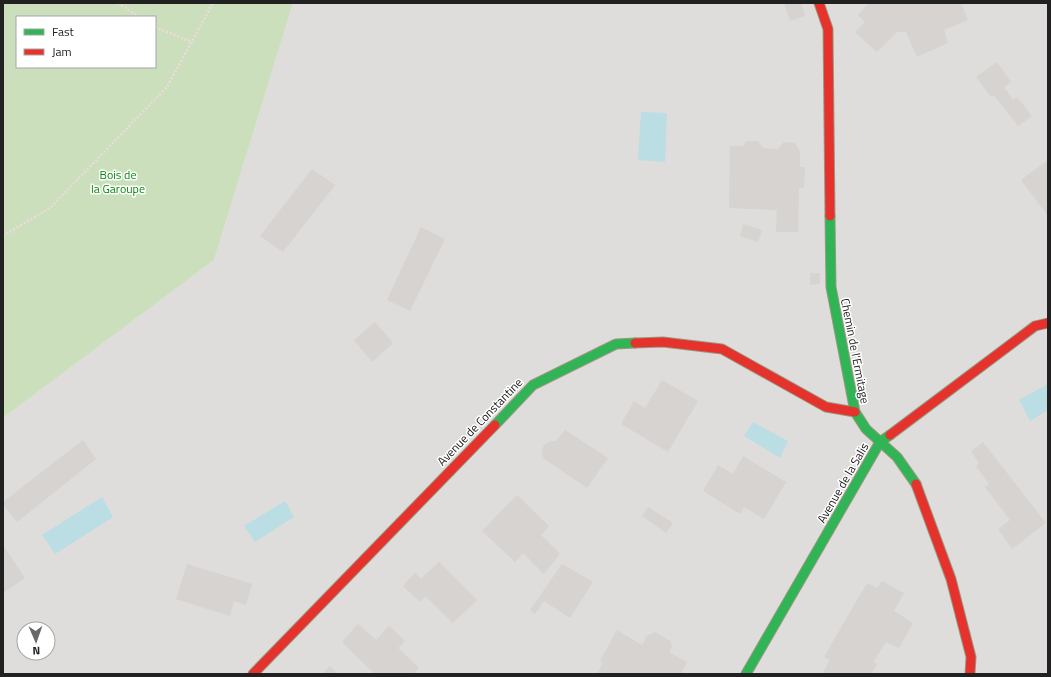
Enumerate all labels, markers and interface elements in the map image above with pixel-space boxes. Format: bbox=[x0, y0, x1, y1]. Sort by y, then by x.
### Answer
legend bbox=[16, 16, 156, 68]
text: Fast bbox=[52, 22, 75, 41]
text: Jam bbox=[52, 42, 72, 61]
park label: Bois de la Garoupe bbox=[91, 165, 145, 198]
street label: Chemin de l'Ermitage bbox=[836, 297, 875, 405]
street label: Avenue de Constantine bbox=[433, 373, 527, 470]
street label: Avenue de la Salis bbox=[812, 439, 874, 527]
north arrow bbox=[16, 621, 56, 661]
text: N bbox=[32, 643, 40, 659]

